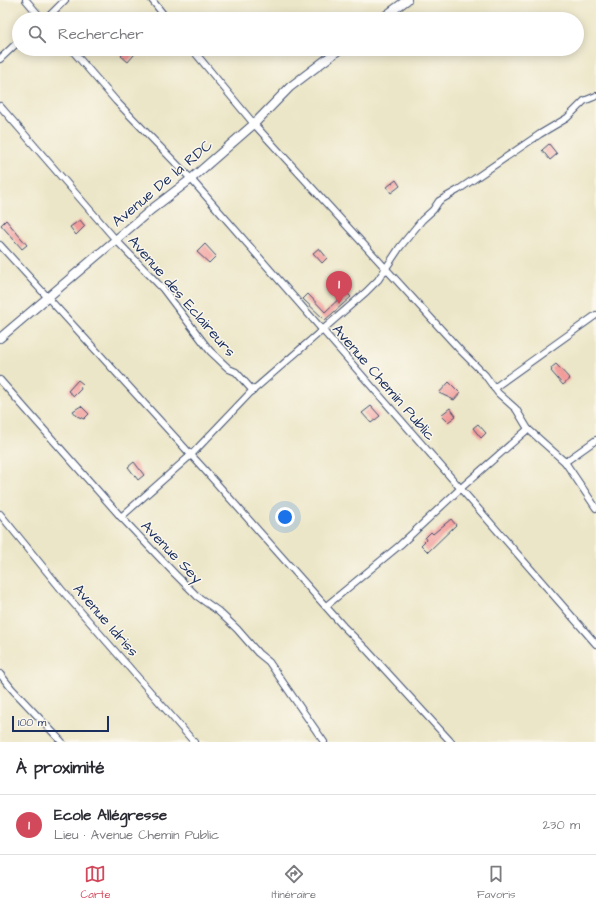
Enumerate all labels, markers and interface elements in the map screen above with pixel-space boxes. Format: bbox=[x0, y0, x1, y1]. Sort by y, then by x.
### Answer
search box bbox=[12, 12, 584, 56]
icon: search bbox=[26, 23, 48, 45]
text: Rechercher bbox=[58, 24, 143, 45]
street label: Avenue De la RDC bbox=[107, 135, 217, 232]
street label: Avenue des Eclaireurs bbox=[123, 231, 241, 362]
pin: 1 bbox=[326, 271, 352, 304]
street label: Avenue Chemin Public bbox=[327, 320, 440, 445]
your location bbox=[275, 507, 295, 527]
street label: Avenue Sey bbox=[135, 516, 207, 589]
street label: Avenue Idriss bbox=[68, 579, 143, 662]
scale bar bbox=[12, 714, 109, 733]
text: 100 m bbox=[18, 715, 46, 730]
text: À proximité bbox=[16, 756, 105, 780]
text: Ecole Allégresse bbox=[54, 805, 167, 826]
text: 1 bbox=[28, 816, 30, 834]
text: 230 m bbox=[542, 816, 580, 834]
text: Lieu · Avenue Chemin Public bbox=[54, 826, 219, 844]
tab: Carte bbox=[81, 863, 110, 902]
tab: Itinéraire bbox=[271, 863, 316, 902]
tab: Favoris bbox=[477, 863, 515, 902]

